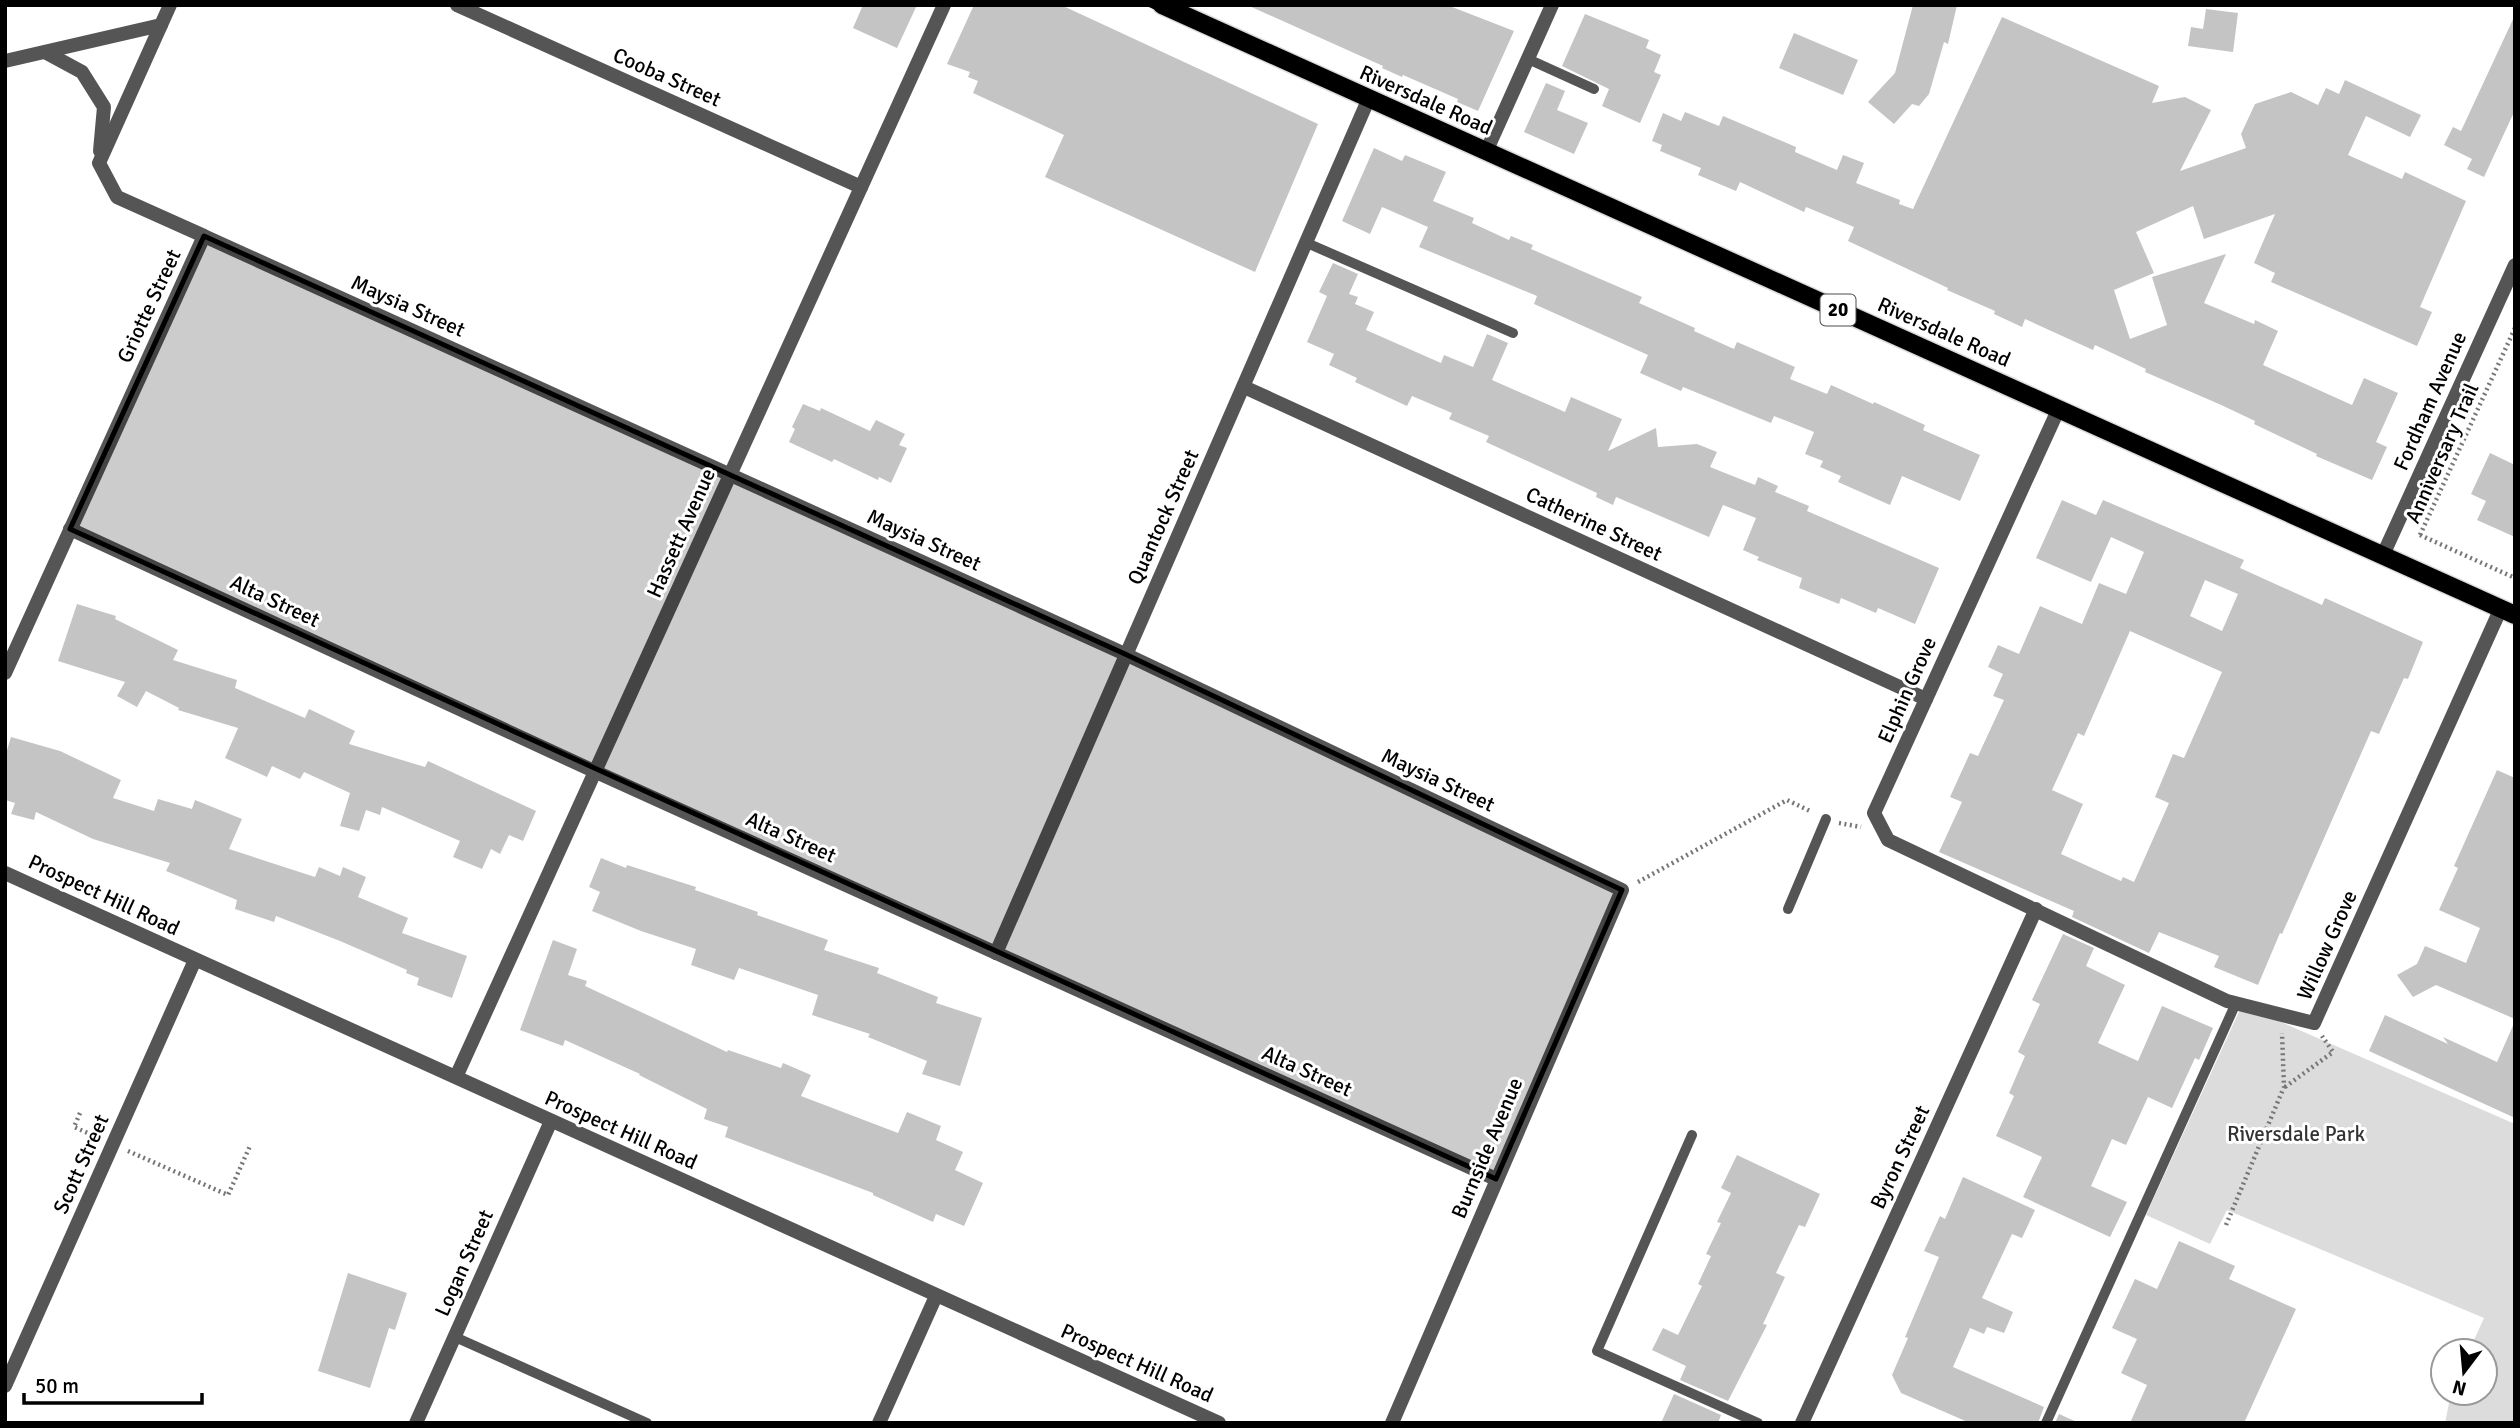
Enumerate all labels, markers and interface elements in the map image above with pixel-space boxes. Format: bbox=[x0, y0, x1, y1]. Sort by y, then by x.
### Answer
street label: Cooba Street bbox=[609, 42, 725, 112]
street label: Riversdale Road bbox=[1356, 59, 1496, 141]
street label: Griotte Street bbox=[111, 245, 187, 367]
street label: Maysia Street bbox=[347, 269, 469, 343]
street label: Riversdale Road bbox=[1874, 291, 2014, 373]
road number: 20 bbox=[1820, 294, 1856, 326]
street label: Fordham Avenue bbox=[2388, 328, 2472, 474]
street label: Anniversary Trail bbox=[2399, 379, 2485, 527]
street label: Quantock Street bbox=[1122, 445, 1204, 589]
street label: Hassett Avenue bbox=[641, 464, 721, 602]
street label: Catherine Street bbox=[1522, 481, 1666, 567]
street label: Maysia Street bbox=[863, 503, 985, 577]
street label: Alta Street bbox=[226, 569, 324, 633]
street label: Elphin Grove bbox=[1872, 633, 1942, 747]
street label: Maysia Street bbox=[1377, 742, 1499, 818]
street label: Alta Street bbox=[742, 806, 840, 868]
street label: Prospect Hill Road bbox=[24, 849, 184, 941]
street label: Willow Grove bbox=[2291, 886, 2363, 1004]
street label: Alta Street bbox=[1258, 1040, 1356, 1102]
street label: Burnside Avenue bbox=[1446, 1074, 1528, 1222]
street label: Prospect Hill Road bbox=[541, 1085, 701, 1175]
street label: Byron Street bbox=[1865, 1101, 1935, 1213]
street label: Scott Street bbox=[48, 1110, 114, 1218]
park label: Riversdale Park bbox=[2227, 1121, 2365, 1147]
street label: Logan Street bbox=[429, 1206, 499, 1320]
street label: Prospect Hill Road bbox=[1057, 1318, 1217, 1408]
north arrow bbox=[2429, 1337, 2499, 1407]
scale bar bbox=[24, 1362, 203, 1406]
text: 50 m bbox=[35, 1373, 79, 1399]
text: N bbox=[2450, 1374, 2469, 1401]

